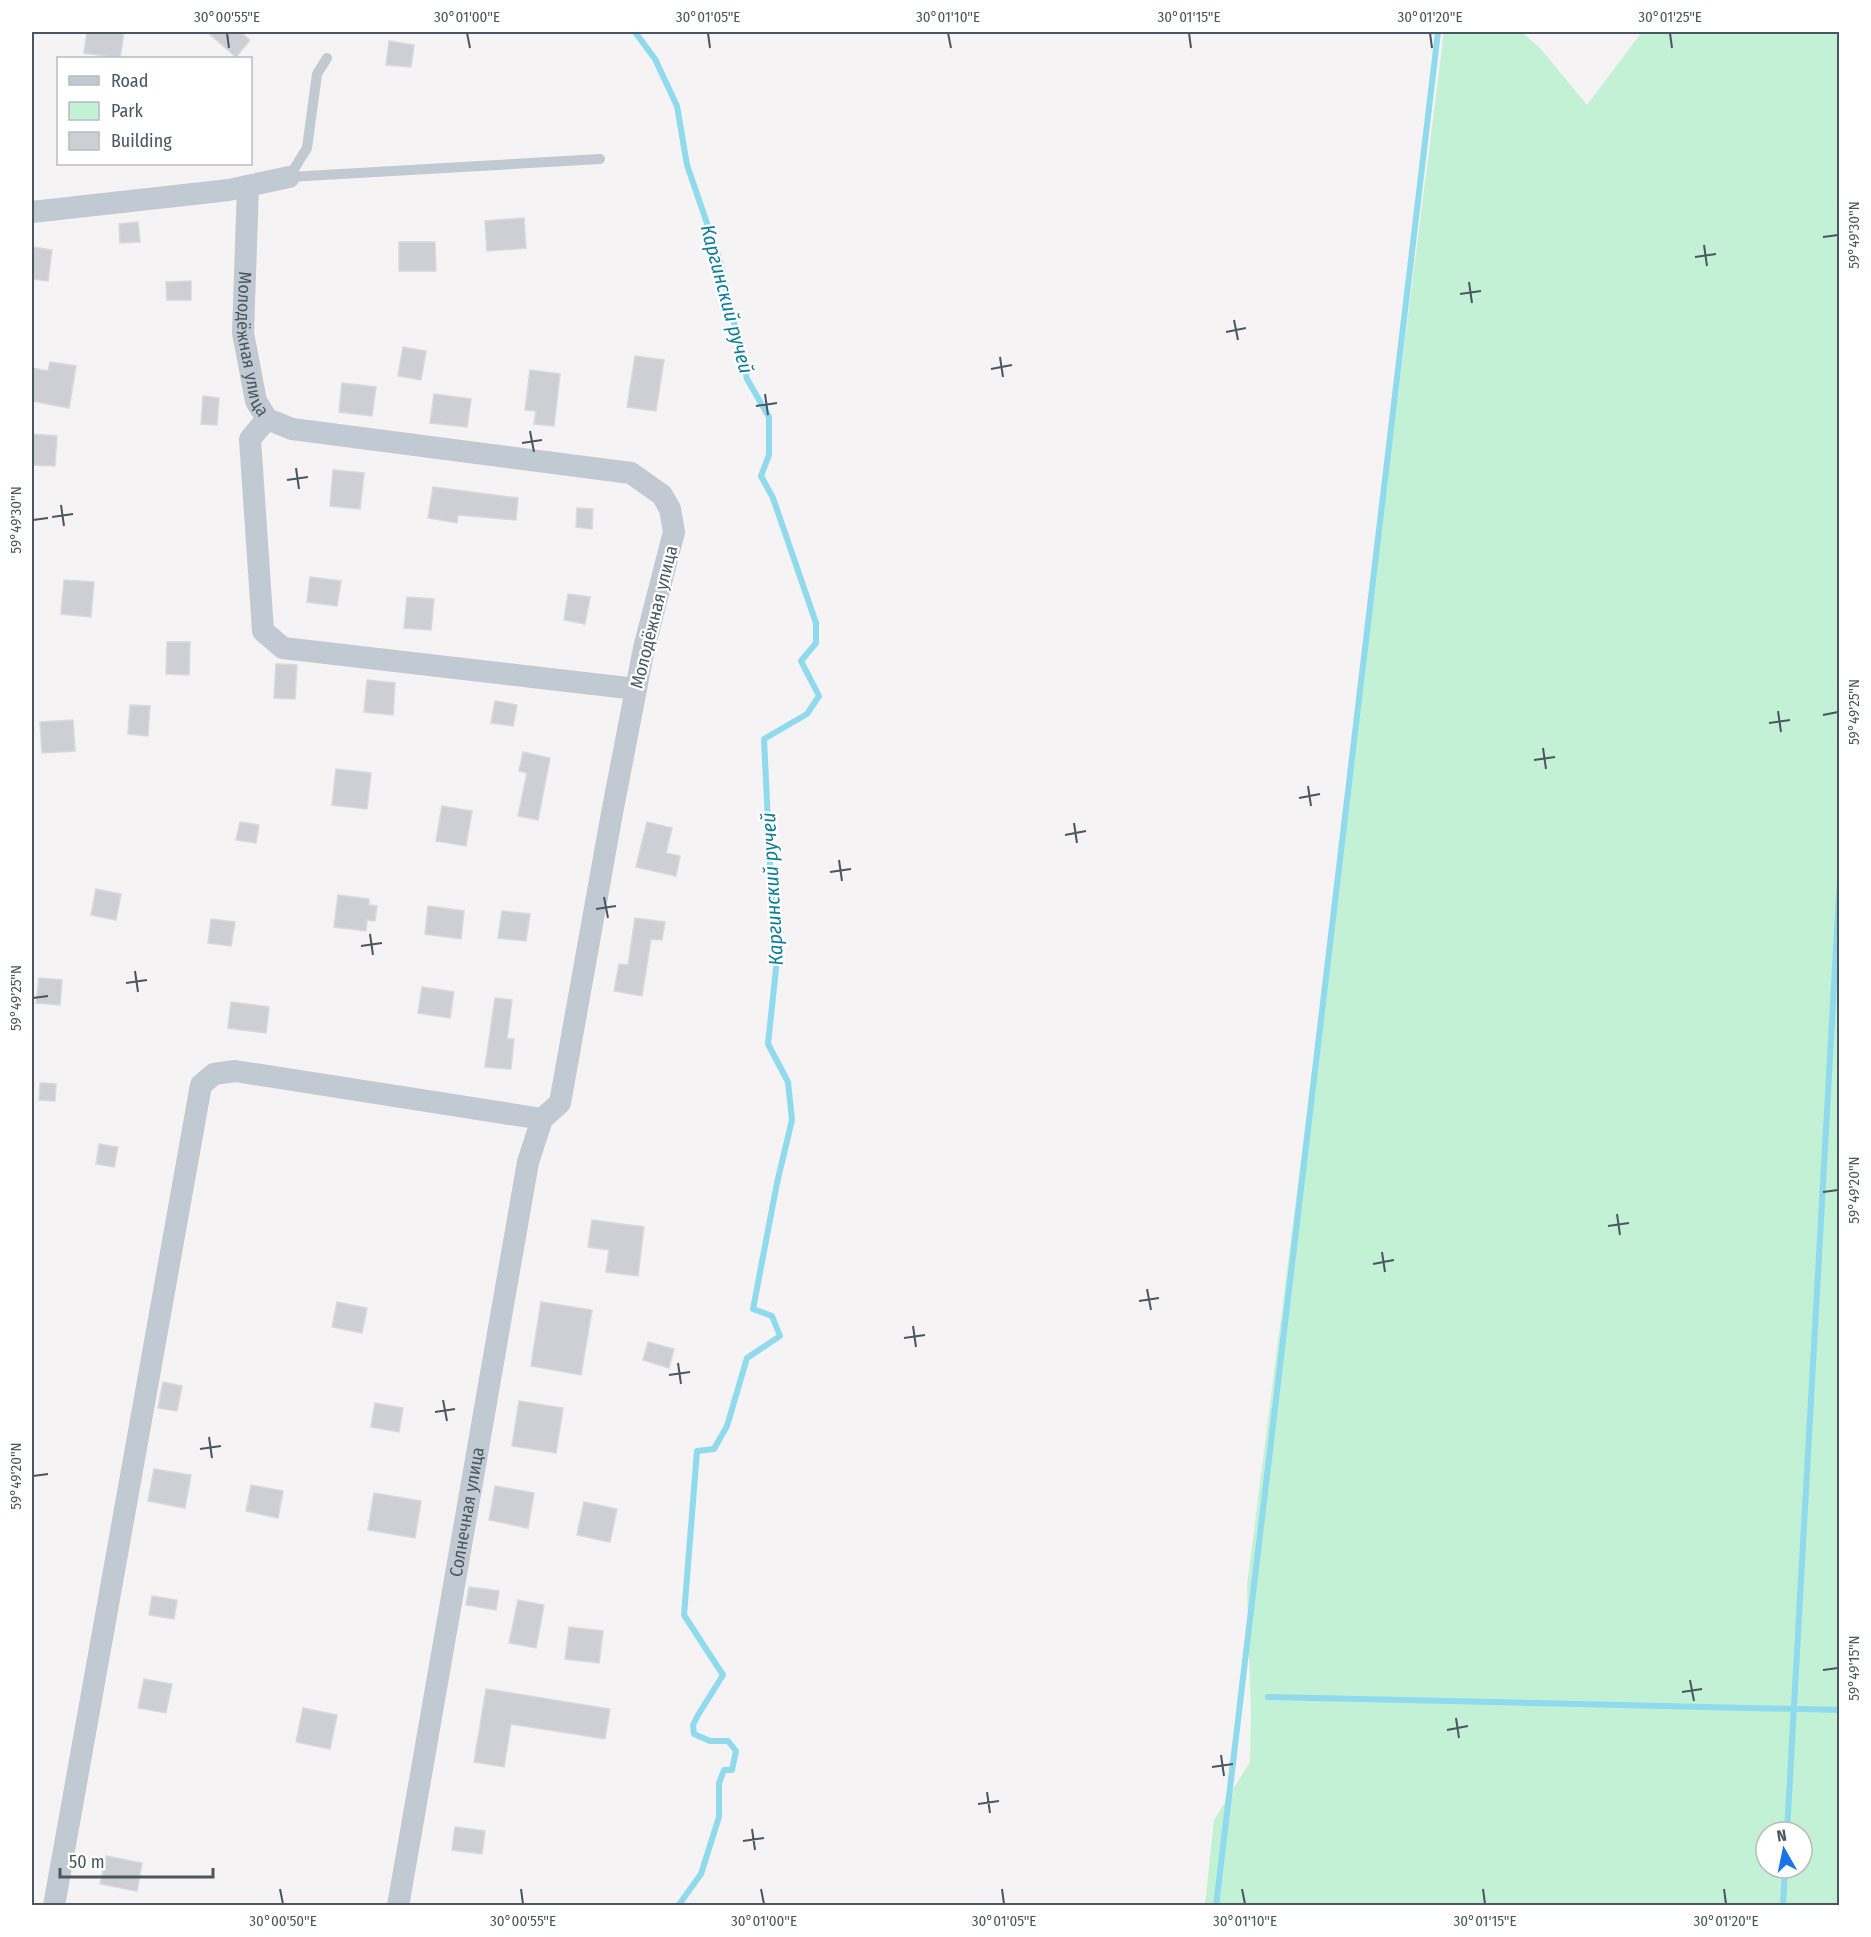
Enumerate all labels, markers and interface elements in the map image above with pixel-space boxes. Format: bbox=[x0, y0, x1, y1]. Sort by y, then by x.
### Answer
text: 30°00'55"E bbox=[194, 8, 260, 26]
text: 30°01'00"E bbox=[434, 8, 500, 26]
text: 30°01'05"E bbox=[676, 8, 740, 26]
text: 30°01'10"E bbox=[916, 8, 980, 26]
text: 30°01'15"E bbox=[1158, 8, 1220, 26]
text: 30°01'20"E bbox=[1398, 8, 1462, 26]
text: 30°01'25"E bbox=[1638, 8, 1702, 26]
legend bbox=[57, 57, 252, 165]
text: Road bbox=[111, 70, 148, 92]
text: Park bbox=[111, 100, 144, 122]
text: Building bbox=[111, 130, 172, 152]
text: 59°49'30"N bbox=[1845, 201, 1863, 269]
water label: Каргинский ручей bbox=[696, 222, 758, 376]
street label: Молодёжная улица bbox=[232, 271, 274, 421]
text: 59°49'30"N bbox=[7, 486, 25, 554]
street label: Молодёжная улица bbox=[626, 543, 682, 691]
text: 59°49'25"N bbox=[1845, 679, 1863, 745]
water label: Каргинский ручей bbox=[756, 812, 788, 966]
text: 59°49'25"N bbox=[7, 965, 25, 1031]
text: 59°49'20"N bbox=[1845, 1156, 1863, 1224]
text: 59°49'20"N bbox=[7, 1442, 25, 1510]
street label: Солнечная улица bbox=[445, 1445, 489, 1579]
text: 59°49'15"N bbox=[1845, 1635, 1863, 1701]
north arrow bbox=[1754, 1820, 1814, 1880]
text: N bbox=[1776, 1826, 1788, 1846]
scale bar bbox=[60, 1841, 213, 1879]
text: 50 m bbox=[69, 1851, 105, 1873]
text: 30°00'50"E bbox=[249, 1912, 317, 1930]
text: 30°00'55"E bbox=[490, 1912, 556, 1930]
text: 30°01'00"E bbox=[731, 1912, 797, 1930]
text: 30°01'05"E bbox=[972, 1912, 1036, 1930]
text: 30°01'10"E bbox=[1213, 1912, 1277, 1930]
text: 30°01'15"E bbox=[1454, 1912, 1516, 1930]
text: 30°01'20"E bbox=[1694, 1912, 1758, 1930]

